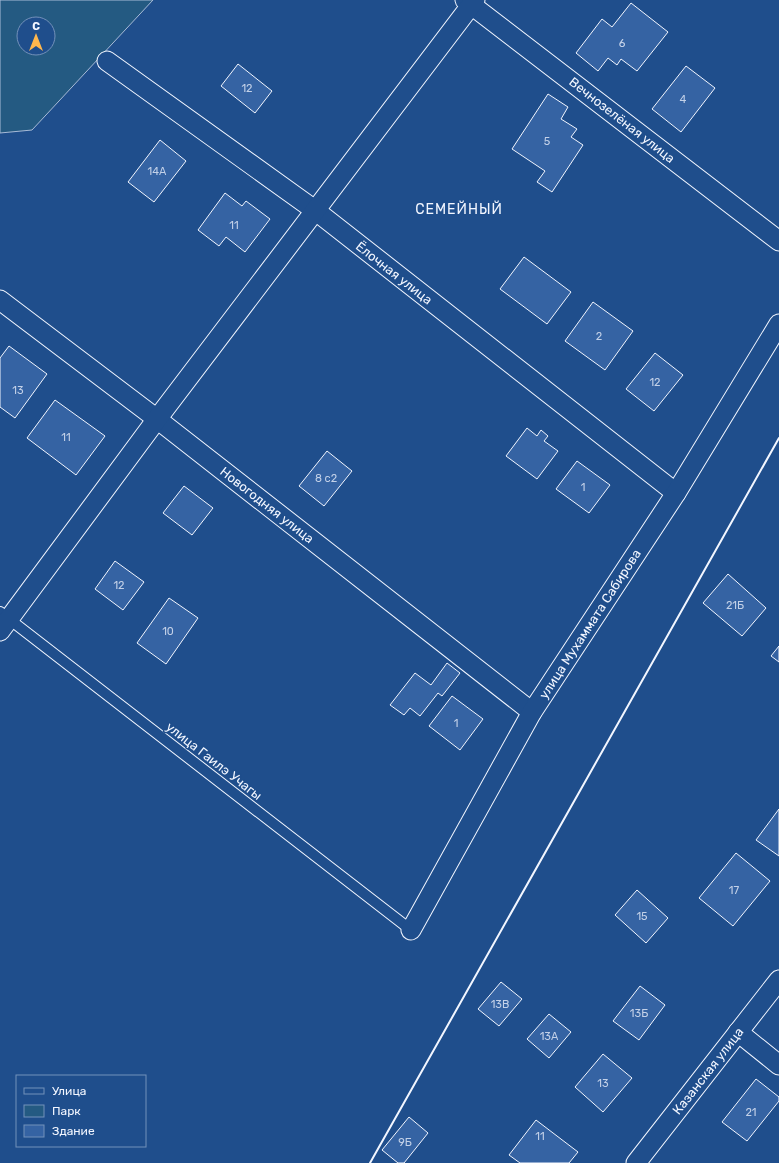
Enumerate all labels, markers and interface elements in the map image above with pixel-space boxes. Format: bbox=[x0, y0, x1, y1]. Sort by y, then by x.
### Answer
north arrow bbox=[16, 16, 56, 56]
text: С bbox=[32, 20, 40, 33]
house number: 6 bbox=[619, 37, 626, 50]
street label: Вечнозелёная улица bbox=[566, 74, 678, 166]
house number: 12 bbox=[241, 82, 253, 95]
house number: 4 bbox=[680, 93, 687, 106]
house number: 5 bbox=[544, 135, 551, 148]
house number: 14А bbox=[148, 165, 167, 178]
district label: СЕМЕЙНЫЙ bbox=[415, 200, 503, 218]
house number: 11 bbox=[229, 219, 239, 232]
street label: Ёлочная улица bbox=[353, 238, 436, 307]
house number: 2 bbox=[596, 330, 602, 343]
house number: 12 bbox=[649, 376, 661, 389]
house number: 13 bbox=[12, 384, 24, 397]
house number: 11 bbox=[61, 431, 71, 444]
street label: Новогодняя улица bbox=[217, 464, 317, 546]
house number: 8 с2 bbox=[315, 472, 337, 485]
house number: 1 bbox=[581, 481, 585, 494]
street label: улица Мухаммата Сабирова bbox=[536, 546, 644, 702]
house number: 12 bbox=[113, 579, 125, 592]
house number: 21Б bbox=[726, 599, 744, 612]
house number: 10 bbox=[162, 625, 174, 638]
house number: 1 bbox=[454, 717, 458, 730]
street label: улица Гаилэ Учагы bbox=[163, 719, 265, 803]
house number: 17 bbox=[729, 884, 740, 897]
house number: 15 bbox=[636, 910, 648, 923]
house number: 13В bbox=[491, 998, 509, 1011]
house number: 13Б bbox=[630, 1007, 648, 1020]
street label: Казанская улица bbox=[669, 1025, 747, 1117]
house number: 13А bbox=[540, 1030, 559, 1043]
legend bbox=[16, 1075, 146, 1147]
house number: 13 bbox=[597, 1077, 609, 1090]
text: Улица bbox=[52, 1084, 86, 1098]
text: Парк bbox=[52, 1104, 81, 1118]
house number: 21 bbox=[745, 1106, 757, 1119]
text: Здание bbox=[52, 1124, 95, 1138]
house number: 11 bbox=[535, 1130, 545, 1143]
house number: 9Б bbox=[398, 1136, 412, 1149]

